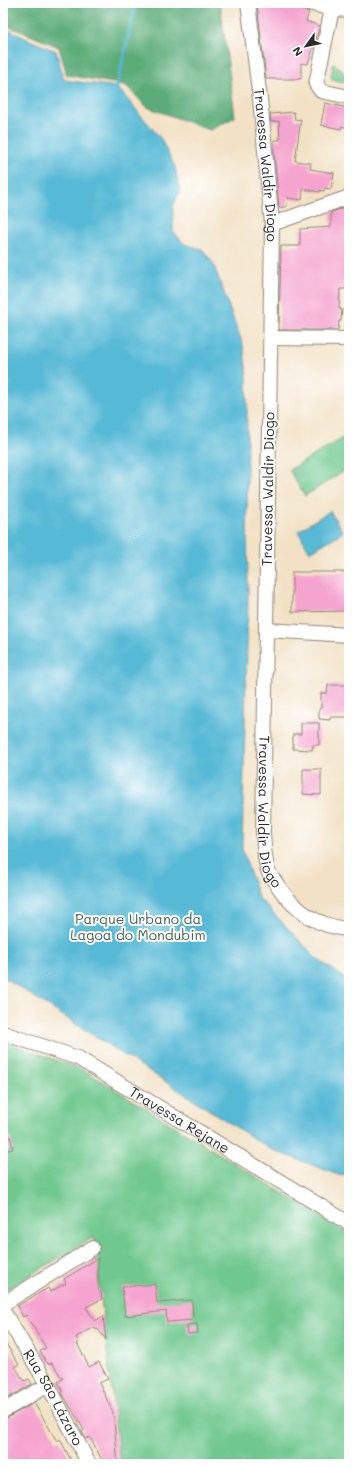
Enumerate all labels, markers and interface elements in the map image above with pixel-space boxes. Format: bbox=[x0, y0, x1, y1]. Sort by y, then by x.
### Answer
north arrow bbox=[286, 26, 326, 66]
text: N bbox=[289, 44, 306, 59]
street label: Travessa Waldir Diogo bbox=[250, 87, 282, 242]
street label: Travessa Waldir Diogo bbox=[257, 412, 278, 566]
street label: Travessa Waldir Diogo bbox=[254, 735, 286, 891]
park label: Parque Urbano da Lagoa do Mondubim bbox=[70, 909, 206, 944]
street label: Travessa Rejane bbox=[126, 1082, 233, 1157]
street label: Rua São Lázaro bbox=[19, 1345, 88, 1449]

